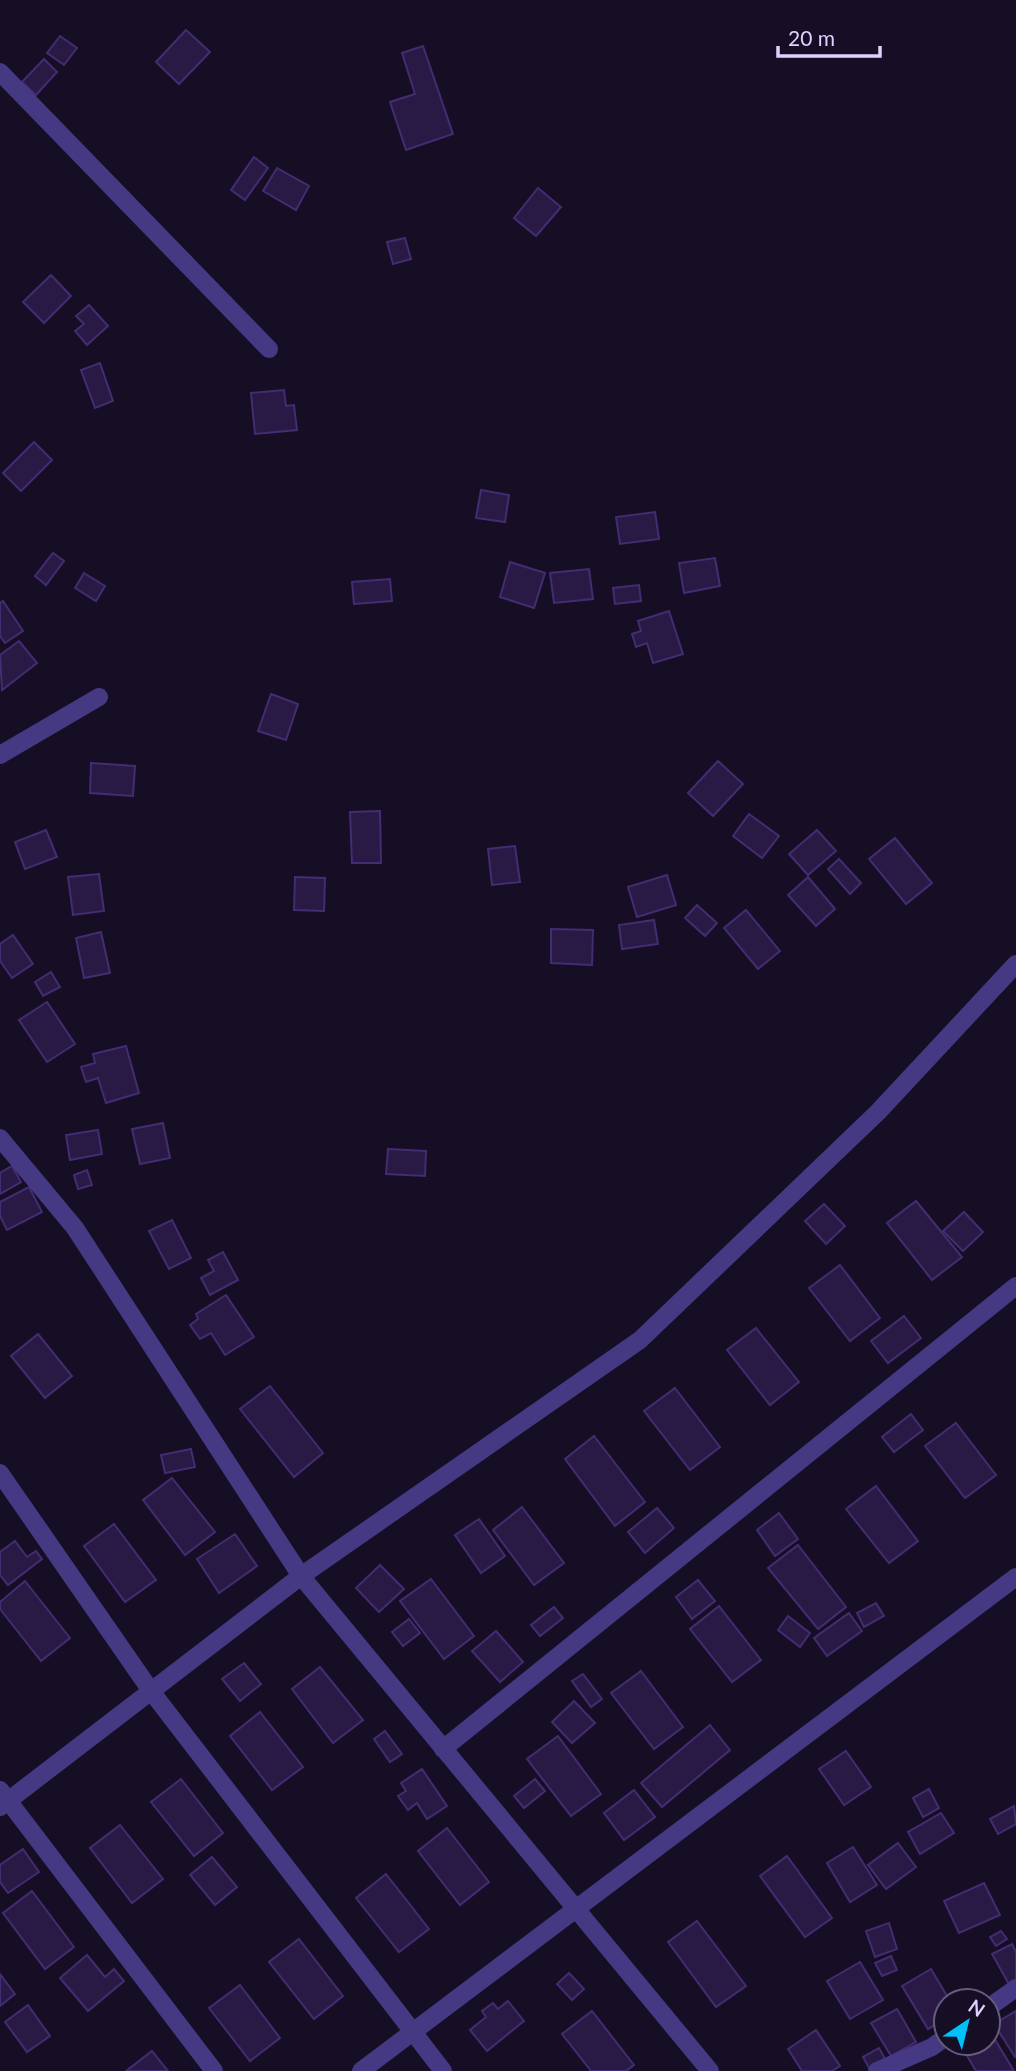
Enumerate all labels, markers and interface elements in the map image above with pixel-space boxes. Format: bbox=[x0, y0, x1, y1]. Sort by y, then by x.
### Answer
scale bar bbox=[778, 14, 880, 58]
text: 20 m bbox=[788, 25, 835, 50]
north arrow bbox=[932, 1987, 1002, 2057]
text: N bbox=[964, 1994, 990, 2021]

